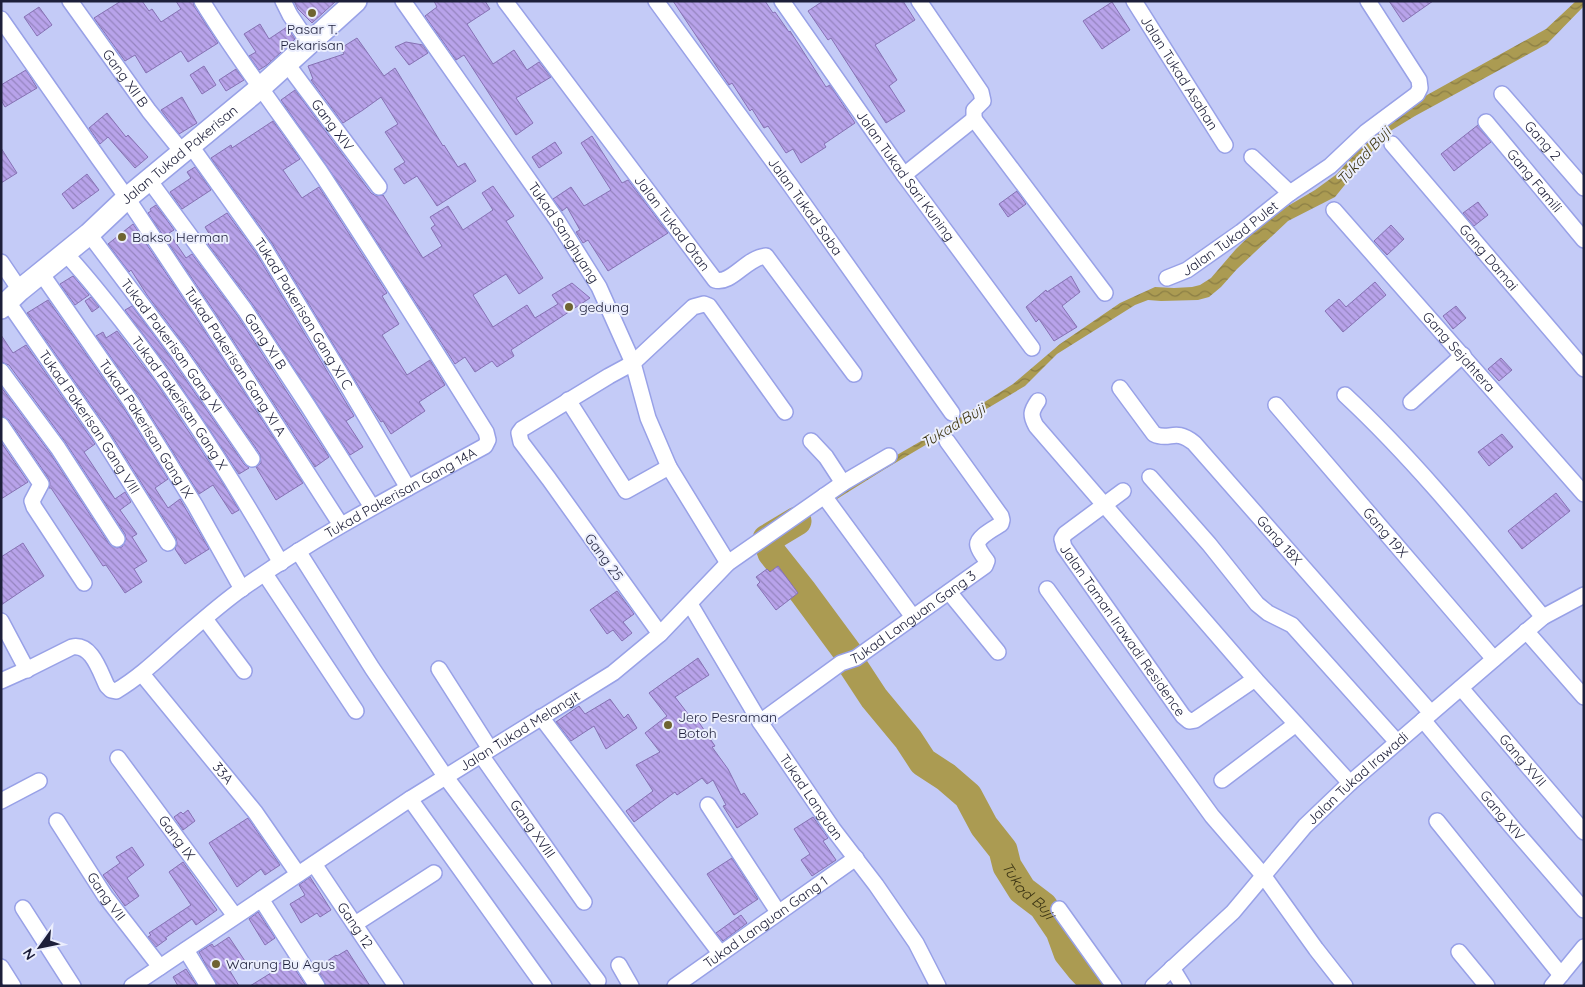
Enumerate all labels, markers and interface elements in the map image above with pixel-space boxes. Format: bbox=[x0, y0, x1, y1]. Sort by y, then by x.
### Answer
marker: Pasar T. Pekarisan bbox=[306, 7, 318, 19]
street label: Jalan Tukad Asahan bbox=[1137, 12, 1222, 133]
place label: Pasar T. Pekarisan bbox=[280, 20, 344, 54]
street label: Gang XII B bbox=[98, 45, 152, 111]
street label: Gang XIV bbox=[307, 95, 358, 154]
street label: Jalan Tukad Pakerisan bbox=[117, 101, 241, 208]
street label: Jalan Tukad Sari Kuning bbox=[852, 107, 959, 245]
street label: Gang 2 bbox=[1521, 117, 1565, 164]
water label: Tukad Buji bbox=[1333, 121, 1396, 189]
street label: Gang Famili bbox=[1503, 145, 1566, 216]
street label: Jalan Tukad Saba bbox=[764, 154, 846, 259]
street label: Jalan Tukad Otan bbox=[630, 172, 714, 275]
street label: Tukad Sanghyang bbox=[524, 178, 603, 287]
street label: Jalan Tukad Pulet bbox=[1180, 197, 1282, 280]
street label: Gang Damai bbox=[1455, 220, 1522, 294]
place label: Bakso Herman bbox=[132, 228, 229, 246]
marker: Bakso Herman bbox=[116, 231, 128, 243]
street label: Tukad Pakerisan Gang XI C bbox=[250, 234, 357, 393]
street label: Tukad Pakerisan Gang XI bbox=[117, 276, 225, 416]
street label: Tukad Pakerisan Gang XI A bbox=[180, 284, 290, 440]
place label: gedung bbox=[579, 298, 629, 316]
marker: gedung bbox=[563, 301, 575, 313]
street label: Gang Sejahtera bbox=[1419, 308, 1499, 396]
street label: Gang XI B bbox=[240, 310, 291, 373]
street label: Tukad Pakerisan Gang X bbox=[127, 334, 231, 472]
street label: Tukad Pakerisan Gang VIII bbox=[35, 346, 144, 497]
street label: Tukad Pakerisan Gang IX bbox=[95, 356, 198, 502]
water label: Tukad Buji bbox=[917, 398, 990, 452]
street label: Tukad Pakerisan Gang 14A bbox=[321, 443, 480, 542]
street label: Gang 19X bbox=[1359, 504, 1412, 562]
street label: Gang 18X bbox=[1253, 512, 1306, 569]
street label: Gang 25 bbox=[581, 530, 627, 584]
street label: Jalan Taman Irawadi Residence bbox=[1056, 540, 1190, 720]
street label: Tukad Languan Gang 3 bbox=[848, 566, 979, 668]
street label: Jalan Tukad Melangit bbox=[456, 687, 584, 775]
place label: Jero Pesraman Botoh bbox=[678, 708, 777, 742]
marker: Jero Pesraman Botoh bbox=[662, 719, 674, 731]
street label: Jalan Tukad Irawadi bbox=[1303, 728, 1412, 829]
street label: Gang XVII bbox=[1495, 730, 1550, 790]
street label: Tukad Languan bbox=[776, 751, 847, 843]
street label: 33A bbox=[209, 758, 238, 788]
street label: Gang XIV bbox=[1476, 786, 1529, 844]
street label: Gang XVIII bbox=[506, 796, 559, 861]
street label: Gang IX bbox=[154, 812, 200, 864]
water label: Tukad Buji bbox=[998, 858, 1060, 924]
street label: Gang VII bbox=[83, 869, 130, 924]
street label: Tukad Languan Gang 1 bbox=[700, 872, 831, 972]
street label: Gang 12 bbox=[333, 899, 377, 952]
north arrow bbox=[15, 922, 65, 972]
text: N bbox=[19, 945, 39, 963]
place label: Warung Bu Agus bbox=[226, 955, 335, 973]
marker: Warung Bu Agus bbox=[210, 958, 222, 970]

